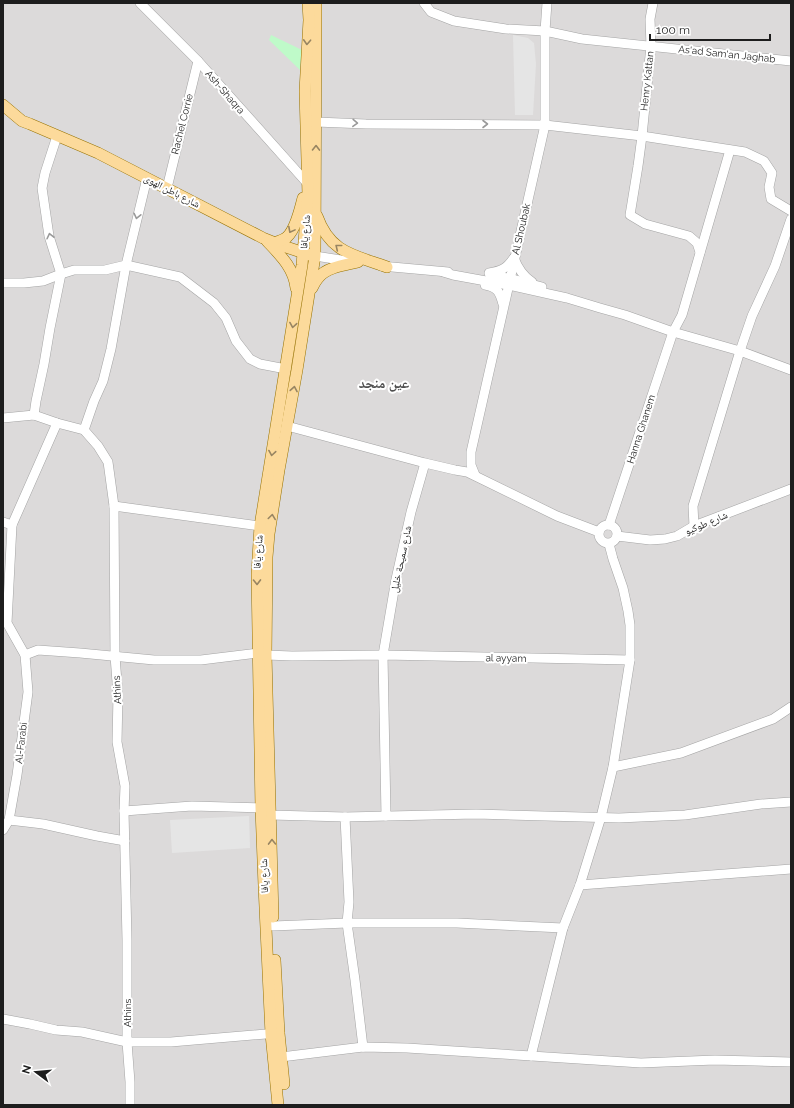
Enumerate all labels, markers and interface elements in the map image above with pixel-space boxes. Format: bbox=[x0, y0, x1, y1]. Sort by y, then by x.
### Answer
scale bar bbox=[650, 16, 770, 42]
text: 100 m bbox=[656, 23, 690, 37]
one-way arrow bbox=[303, 39, 312, 45]
street label: As'ad Sam'an Jaghab bbox=[678, 43, 776, 65]
street label: Henry Kattan bbox=[638, 50, 656, 111]
street label: Ash-Shaqra bbox=[203, 68, 247, 116]
street label: Rachel Corrie bbox=[169, 92, 195, 155]
one-way arrow bbox=[352, 119, 358, 128]
one-way arrow bbox=[482, 120, 488, 128]
one-way arrow bbox=[311, 145, 320, 151]
street label: شارع باطن الهوى bbox=[142, 172, 202, 211]
street label: Al Shoubak bbox=[510, 202, 532, 256]
one-way arrow bbox=[134, 213, 142, 219]
street label: شارع يافا bbox=[298, 214, 313, 250]
one-way arrow bbox=[288, 226, 296, 233]
one-way arrow bbox=[46, 233, 55, 240]
one-way arrow bbox=[336, 244, 343, 251]
one-way arrow bbox=[289, 322, 298, 328]
district label: عين منجد bbox=[359, 375, 409, 392]
one-way arrow bbox=[289, 386, 297, 392]
street label: Hanna Ghanem bbox=[625, 393, 657, 465]
one-way arrow bbox=[268, 450, 277, 456]
street label: شارع طوكيو bbox=[683, 509, 730, 538]
one-way arrow bbox=[267, 514, 276, 520]
street label: شارع سميحة خليل bbox=[389, 524, 415, 594]
street label: شارع يافا bbox=[251, 534, 266, 570]
one-way arrow bbox=[253, 579, 261, 585]
street label: al ayyam bbox=[485, 652, 527, 664]
street label: Athins bbox=[111, 675, 123, 705]
street label: Al-Farabi bbox=[13, 722, 29, 764]
one-way arrow bbox=[267, 839, 276, 845]
street label: شارع يافا bbox=[258, 858, 271, 893]
street label: Athins bbox=[122, 999, 133, 1027]
north arrow bbox=[16, 1052, 56, 1092]
text: N bbox=[19, 1064, 34, 1075]

